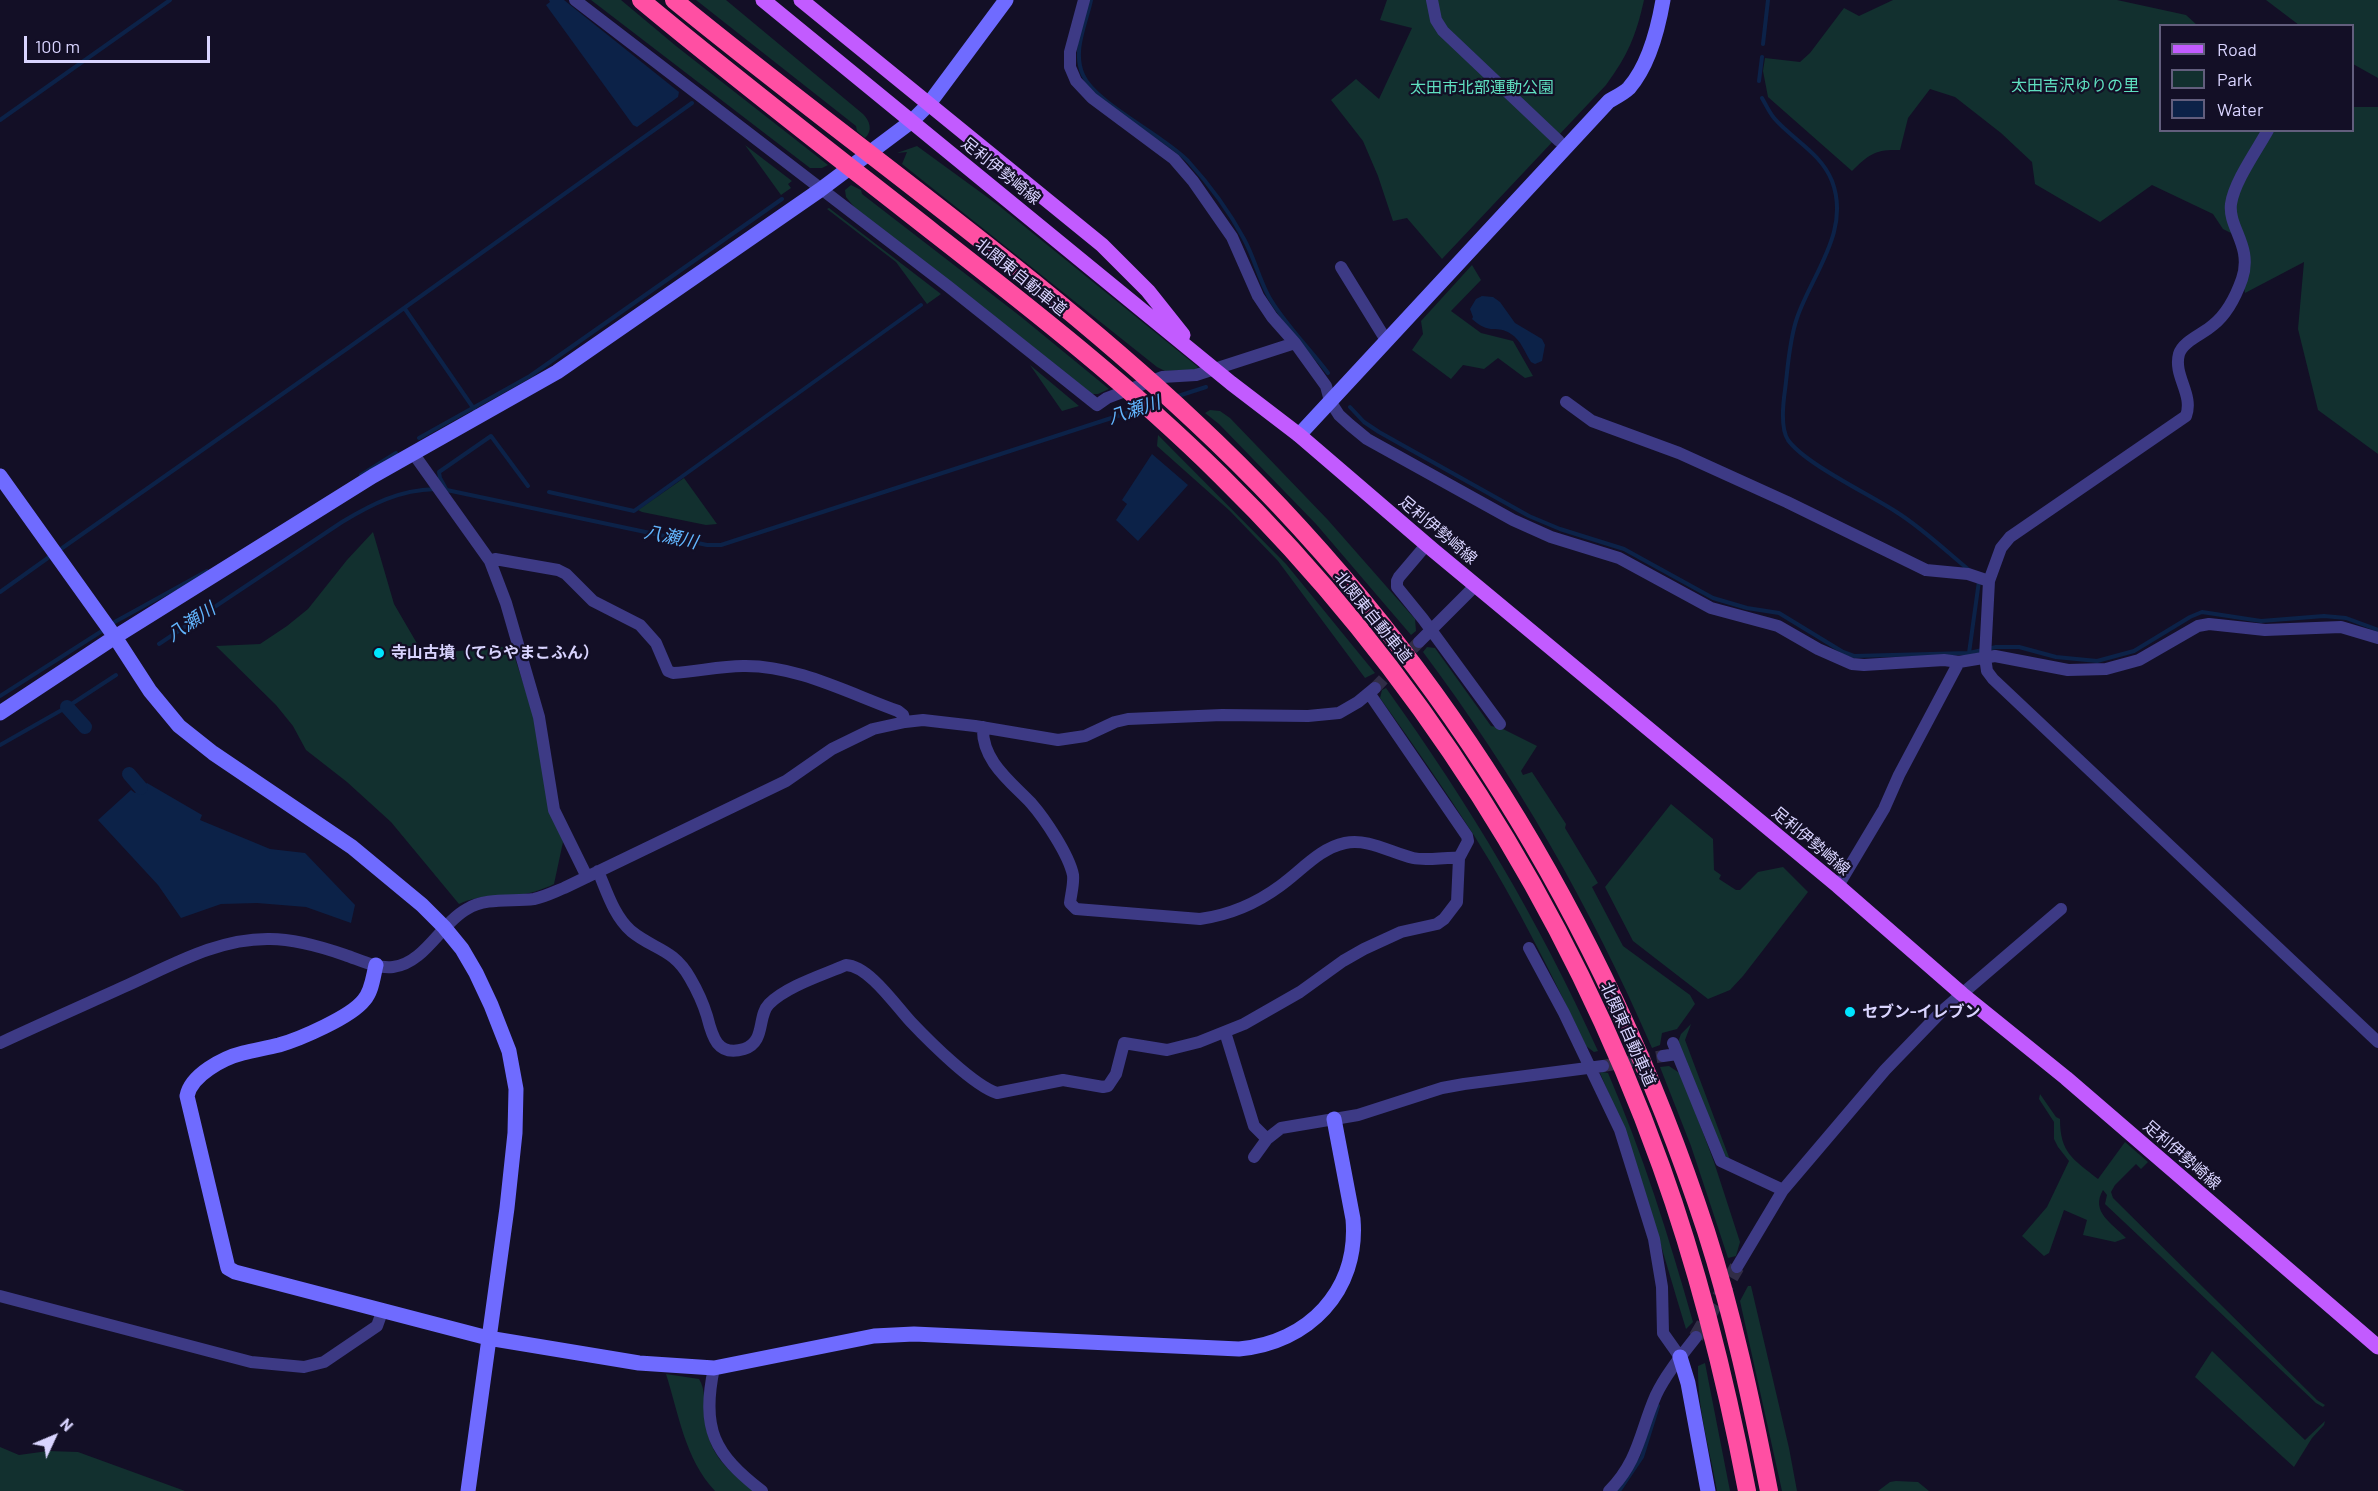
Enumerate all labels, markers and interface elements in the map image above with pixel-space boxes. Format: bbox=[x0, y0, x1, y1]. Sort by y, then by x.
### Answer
scale bar bbox=[27, 24, 213, 62]
legend bbox=[2159, 24, 2354, 132]
text: 100 m bbox=[35, 35, 80, 57]
text: Road bbox=[2217, 38, 2257, 60]
text: Park bbox=[2217, 68, 2252, 90]
park label: 太田吉沢ゆりの里 bbox=[2011, 76, 2139, 96]
park label: 太田市北部運動公園 bbox=[1410, 78, 1554, 98]
text: Water bbox=[2217, 98, 2264, 120]
street label: 足利伊勢崎線 bbox=[958, 133, 1044, 209]
street label: 北関東自動車道 bbox=[971, 234, 1071, 320]
water label: 八瀬川 bbox=[1105, 391, 1163, 429]
street label: 足利伊勢崎線 bbox=[1395, 492, 1481, 568]
water label: 八瀬川 bbox=[642, 521, 700, 553]
street label: 北関東自動車道 bbox=[1330, 567, 1416, 667]
water label: 八瀬川 bbox=[163, 598, 219, 646]
place label: 寺山古墳（てらやまこふん） bbox=[391, 643, 599, 663]
marker: 寺山古墳（てらやまこふん） bbox=[372, 646, 386, 660]
street label: 足利伊勢崎線 bbox=[1768, 803, 1854, 879]
street label: 北関東自動車道 bbox=[1596, 979, 1660, 1089]
place label: セブン-イレブン bbox=[1862, 1002, 1981, 1022]
marker: セブン-イレブン bbox=[1843, 1005, 1857, 1019]
street label: 足利伊勢崎線 bbox=[2139, 1116, 2225, 1194]
north arrow bbox=[24, 1407, 84, 1467]
text: N bbox=[57, 1414, 78, 1435]

